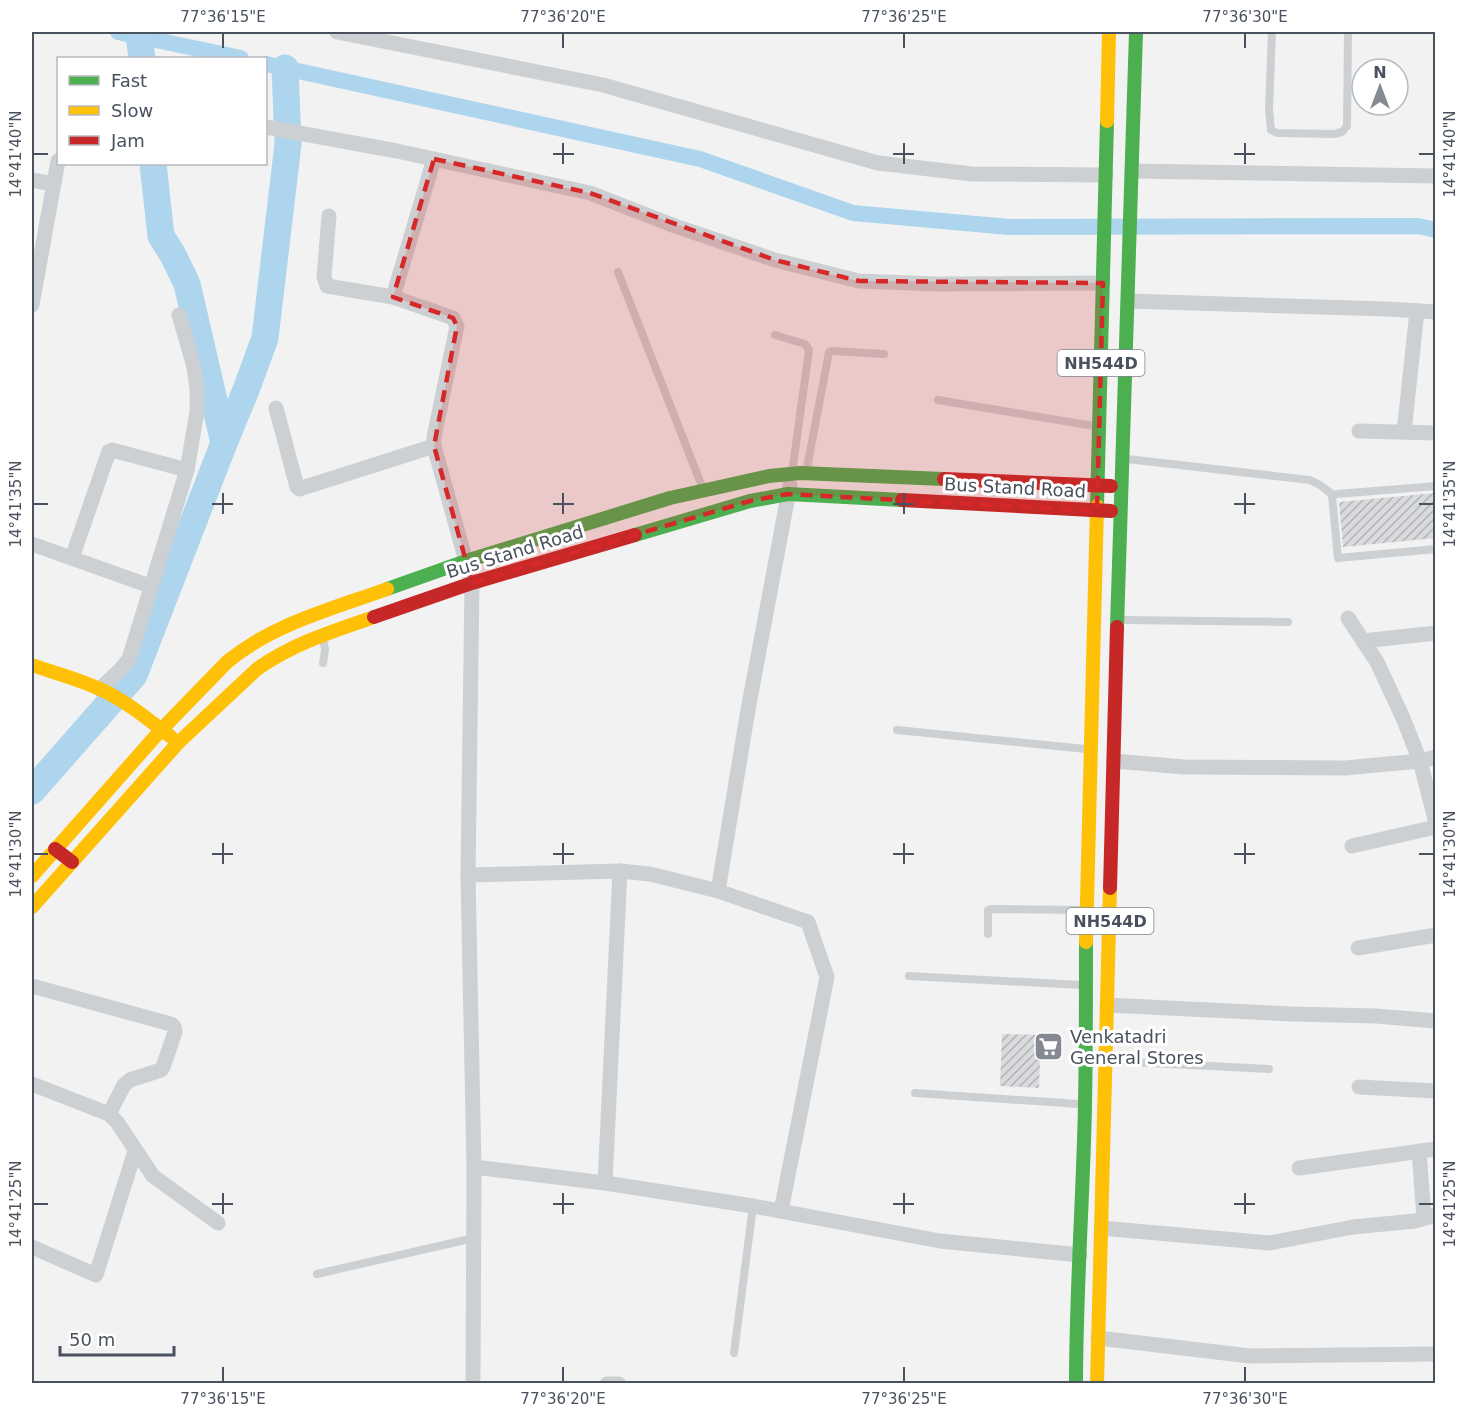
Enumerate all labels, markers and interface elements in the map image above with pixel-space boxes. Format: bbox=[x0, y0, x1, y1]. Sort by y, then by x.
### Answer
text: 77°36'15"E bbox=[180, 8, 266, 26]
text: 77°36'20"E bbox=[520, 8, 606, 26]
text: 77°36'25"E bbox=[861, 8, 947, 26]
text: 77°36'30"E bbox=[1202, 8, 1288, 26]
legend bbox=[57, 57, 267, 165]
north arrow bbox=[1350, 57, 1410, 117]
text: N bbox=[1373, 63, 1387, 82]
text: Fast bbox=[111, 70, 147, 91]
text: Slow bbox=[111, 100, 153, 121]
text: 14°41'40"N bbox=[7, 110, 25, 198]
text: 14°41'40"N bbox=[1441, 110, 1459, 198]
text: Jam bbox=[110, 130, 145, 151]
road number: NH544D bbox=[1058, 350, 1144, 376]
text: 14°41'35"N bbox=[7, 460, 25, 548]
text: 14°41'35"N bbox=[1441, 460, 1459, 548]
street label: Bus Stand Road bbox=[944, 473, 1087, 502]
street label: Bus Stand Road bbox=[444, 521, 586, 582]
text: 14°41'30"N bbox=[7, 810, 25, 898]
text: 14°41'30"N bbox=[1441, 810, 1459, 898]
road number: NH544D bbox=[1066, 908, 1154, 934]
place label: Venkatadri General Stores bbox=[1070, 1026, 1204, 1068]
supermarket icon: Venkatadri General Stores bbox=[1033, 1031, 1065, 1063]
text: 14°41'25"N bbox=[7, 1160, 25, 1248]
text: 14°41'25"N bbox=[1441, 1160, 1459, 1248]
scale bar bbox=[60, 1319, 174, 1357]
text: 50 m bbox=[69, 1329, 115, 1350]
text: 77°36'15"E bbox=[180, 1390, 266, 1408]
text: 77°36'20"E bbox=[520, 1390, 606, 1408]
text: 77°36'25"E bbox=[861, 1390, 947, 1408]
text: 77°36'30"E bbox=[1202, 1390, 1288, 1408]

